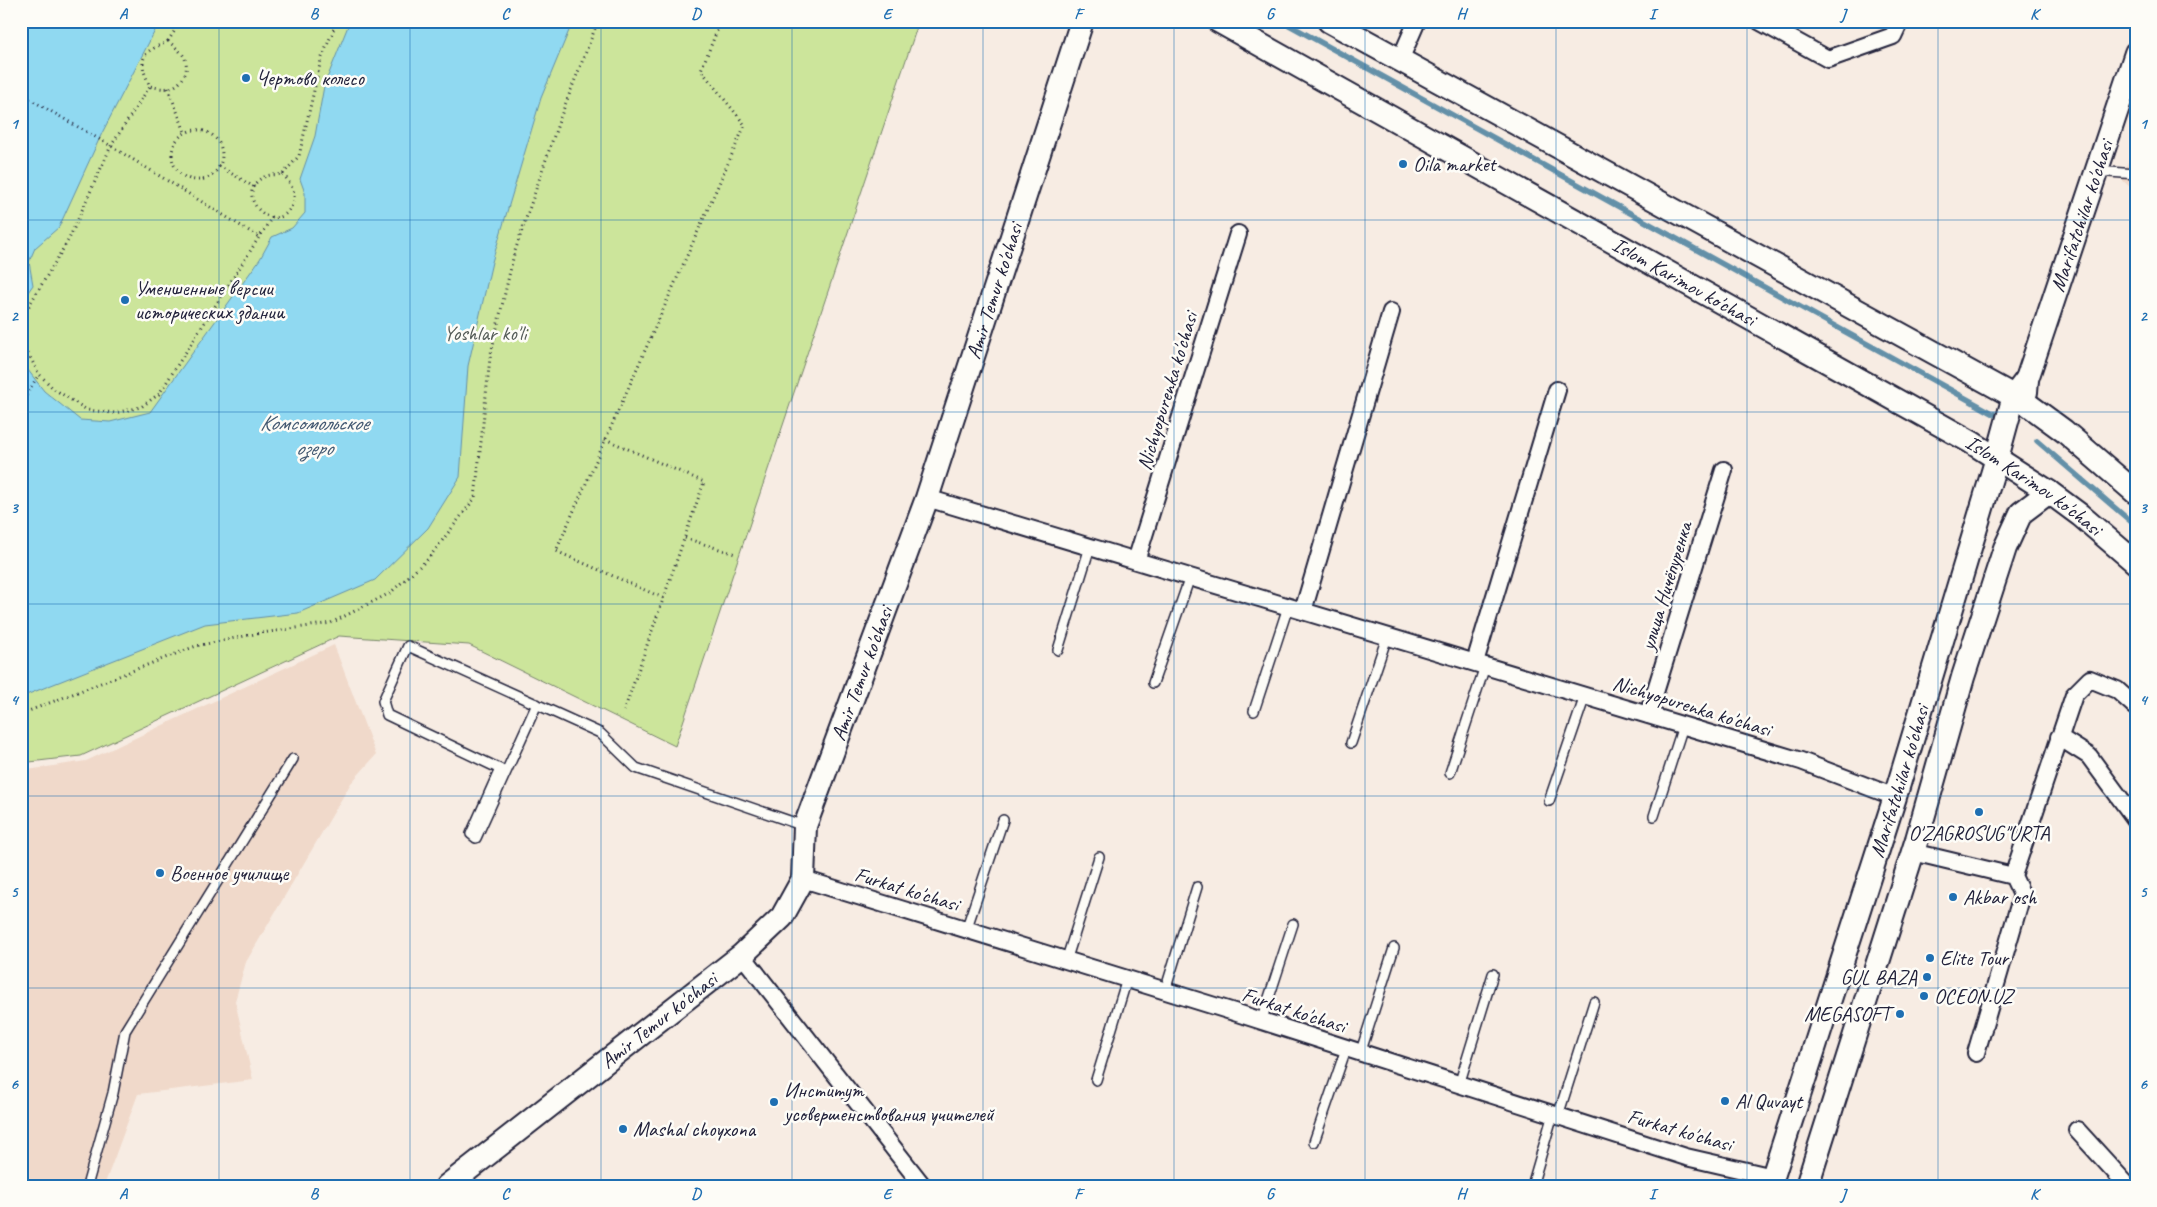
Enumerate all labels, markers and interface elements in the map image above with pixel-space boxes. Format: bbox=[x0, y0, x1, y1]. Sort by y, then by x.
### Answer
text: A bbox=[119, 4, 129, 24]
text: B bbox=[310, 4, 320, 24]
text: C bbox=[501, 4, 511, 24]
text: D bbox=[691, 4, 702, 24]
text: E bbox=[883, 4, 894, 24]
text: F bbox=[1074, 4, 1085, 24]
text: G bbox=[1266, 4, 1276, 24]
text: H bbox=[1456, 4, 1468, 24]
text: I bbox=[1649, 4, 1659, 24]
text: J bbox=[1839, 4, 1848, 24]
text: K bbox=[2030, 4, 2042, 24]
place label: Чертово колесо bbox=[256, 65, 366, 91]
marker: Чертово колесо bbox=[240, 72, 252, 84]
text: 1 bbox=[10, 114, 19, 134]
text: 1 bbox=[2139, 114, 2148, 134]
street label: Marifatchilar ko'chasi bbox=[2044, 134, 2120, 295]
place label: Oila market bbox=[1413, 151, 1498, 177]
marker: Oila market bbox=[1397, 158, 1409, 170]
street label: Amir Temur ko'chasi bbox=[960, 217, 1029, 362]
street label: Islom Karimov ko'chasi bbox=[1608, 231, 1763, 334]
place label: Уменшенные версии исторических здании bbox=[135, 275, 286, 325]
marker: Уменшенные версии исторических здании bbox=[119, 294, 131, 306]
text: 2 bbox=[10, 306, 19, 326]
street label: Nichyopurenka ko'chasi bbox=[1131, 306, 1204, 473]
text: 2 bbox=[2139, 306, 2148, 326]
park label: Yoshlar ko'li bbox=[443, 320, 530, 346]
water label: Комсомольское озеро bbox=[260, 409, 372, 462]
street label: Islom Karimov ko'chasi bbox=[1961, 429, 2110, 543]
text: 3 bbox=[10, 498, 19, 518]
text: 3 bbox=[2139, 498, 2148, 518]
street label: улица Ничёпуренка bbox=[1634, 516, 1699, 655]
street label: Amir Temur ko'chasi bbox=[825, 600, 900, 744]
street label: Nichyopurenka ko'chasi bbox=[1610, 670, 1777, 743]
text: 4 bbox=[10, 690, 19, 710]
text: 4 bbox=[2139, 690, 2148, 710]
street label: Marifatchilar ko'chasi bbox=[1863, 699, 1936, 861]
marker: O'ZAGROSUG"URTA bbox=[1973, 806, 1985, 818]
place label: O'ZAGROSUG"URTA bbox=[1909, 820, 2050, 846]
place label: Военное училище bbox=[170, 860, 289, 886]
street label: Furkat ko'chasi bbox=[852, 861, 965, 918]
marker: Военное училище bbox=[154, 867, 166, 879]
text: 5 bbox=[11, 882, 20, 902]
text: 5 bbox=[2140, 882, 2149, 902]
place label: Akbar osh bbox=[1963, 884, 2038, 910]
marker: Akbar osh bbox=[1947, 891, 1959, 903]
place label: Elite Tour bbox=[1940, 945, 2010, 971]
marker: Elite Tour bbox=[1924, 952, 1936, 964]
place label: GUL BAZA bbox=[1840, 964, 1917, 990]
street label: Amir Temur ko'chasi bbox=[595, 965, 725, 1074]
marker: GUL BAZA bbox=[1921, 971, 1933, 983]
street label: Furkat ko'chasi bbox=[1239, 981, 1352, 1040]
place label: OCEON.UZ bbox=[1934, 983, 2016, 1009]
marker: OCEON.UZ bbox=[1918, 990, 1930, 1002]
place label: MEGASOFT bbox=[1804, 1001, 1895, 1027]
marker: MEGASOFT bbox=[1894, 1008, 1906, 1020]
text: 6 bbox=[10, 1074, 19, 1094]
text: 6 bbox=[2139, 1074, 2148, 1094]
place label: Институт усовершенствования учителей bbox=[782, 1077, 995, 1127]
place label: Al Quvayt bbox=[1735, 1088, 1804, 1114]
marker: Al Quvayt bbox=[1719, 1095, 1731, 1107]
marker: Институт усовершенствования учителей bbox=[768, 1096, 780, 1108]
street label: Furkat ko'chasi bbox=[1625, 1103, 1738, 1158]
place label: Mashal choyxona bbox=[633, 1116, 757, 1142]
marker: Mashal choyxona bbox=[617, 1123, 629, 1135]
text: A bbox=[119, 1184, 129, 1204]
text: B bbox=[310, 1184, 320, 1204]
text: C bbox=[501, 1184, 511, 1204]
text: D bbox=[691, 1184, 702, 1204]
text: E bbox=[883, 1184, 894, 1204]
text: F bbox=[1074, 1184, 1085, 1204]
text: G bbox=[1266, 1184, 1276, 1204]
text: H bbox=[1456, 1184, 1468, 1204]
text: I bbox=[1649, 1184, 1659, 1204]
text: J bbox=[1839, 1184, 1848, 1204]
text: K bbox=[2030, 1184, 2042, 1204]

